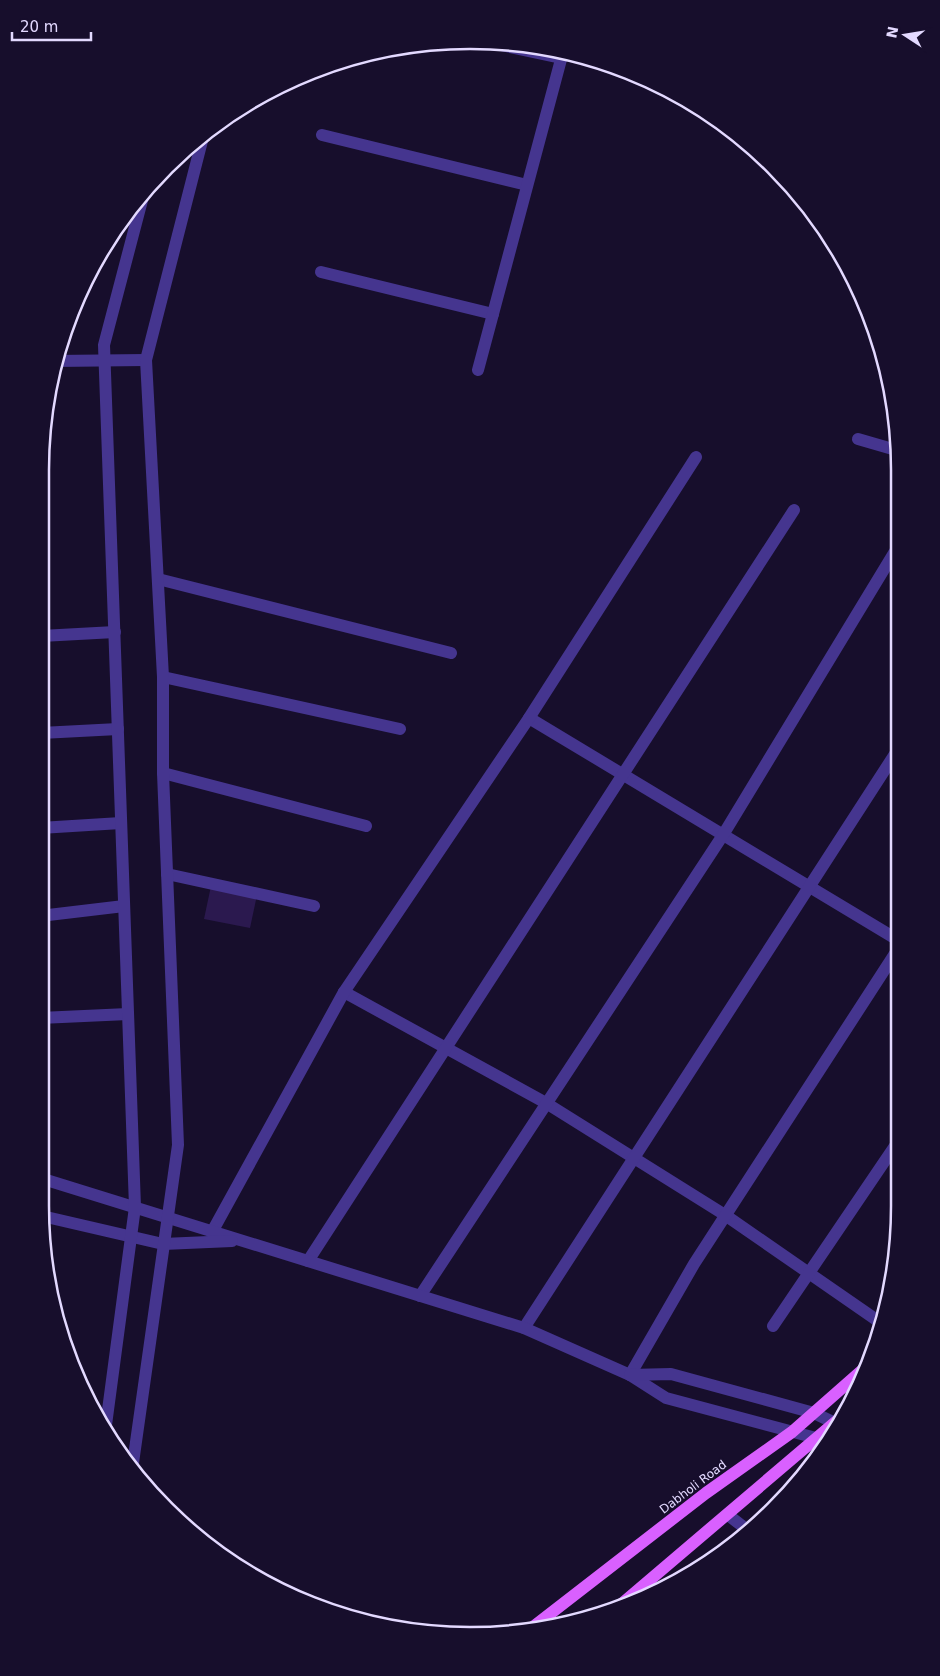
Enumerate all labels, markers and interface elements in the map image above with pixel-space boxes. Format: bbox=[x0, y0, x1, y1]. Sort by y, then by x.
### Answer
scale bar bbox=[12, 10, 91, 42]
north arrow bbox=[880, 10, 930, 60]
text: 20 m bbox=[20, 18, 58, 36]
text: N bbox=[883, 25, 901, 40]
street label: Dabholi Road bbox=[657, 1457, 729, 1517]

